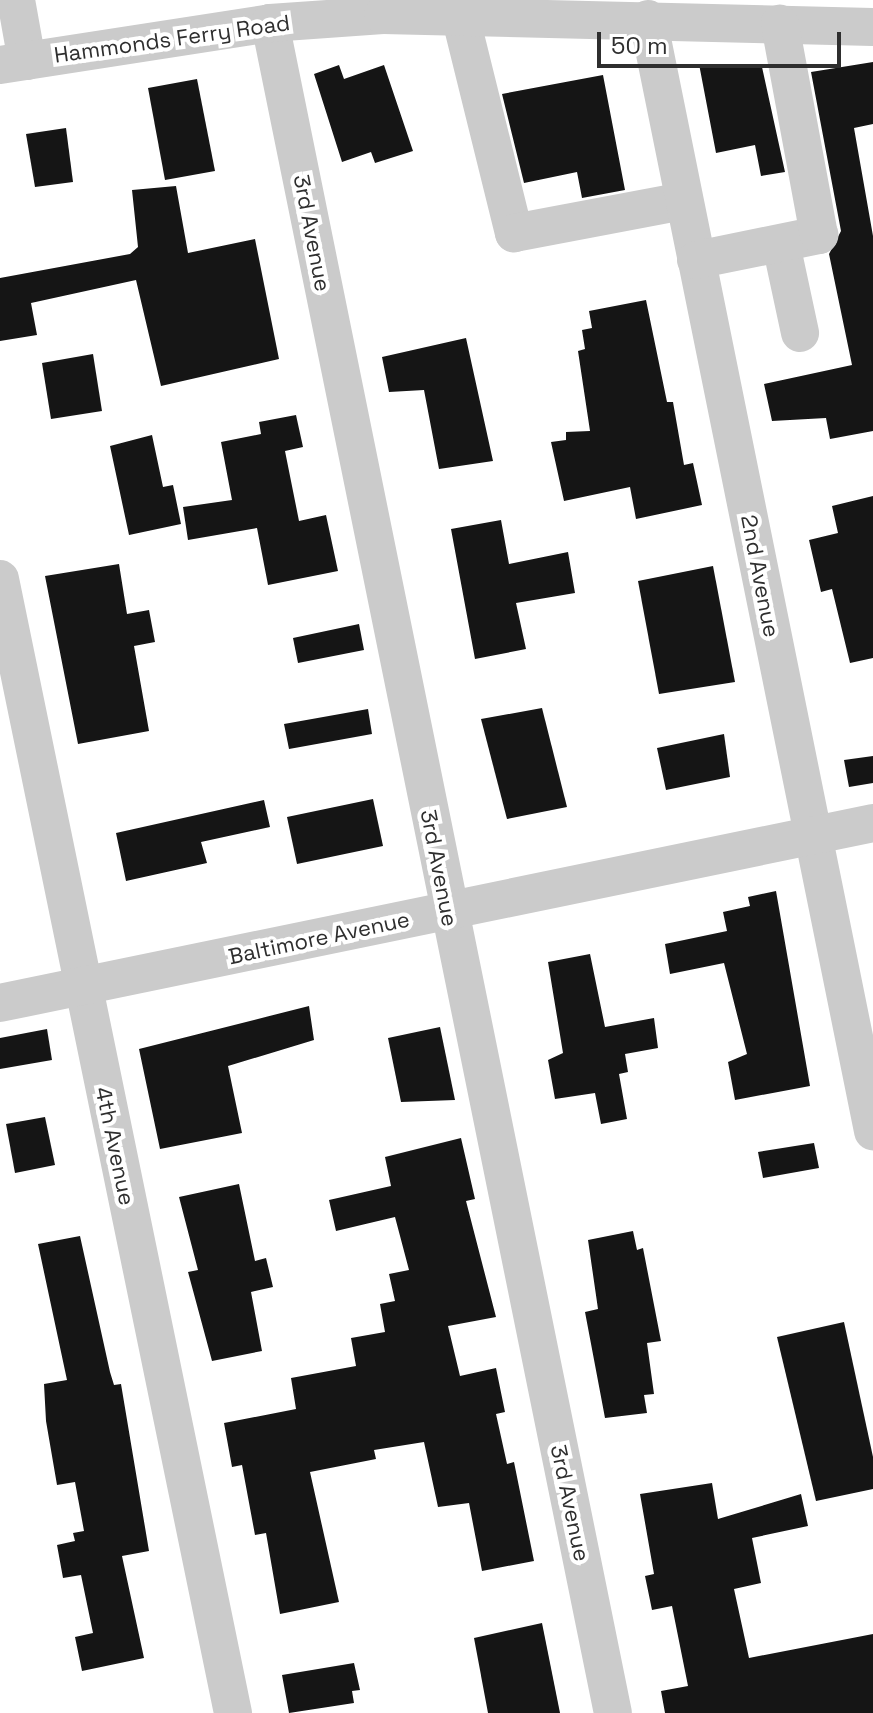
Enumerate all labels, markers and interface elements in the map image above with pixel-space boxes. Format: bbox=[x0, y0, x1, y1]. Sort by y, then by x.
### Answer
street label: Hammonds Ferry Road bbox=[52, 9, 292, 69]
scale bar bbox=[601, 16, 845, 66]
text: 50 m bbox=[611, 30, 668, 61]
street label: 3rd Avenue bbox=[288, 172, 336, 294]
street label: 2nd Avenue bbox=[735, 512, 785, 640]
street label: 3rd Avenue bbox=[415, 807, 463, 929]
street label: Baltimore Avenue bbox=[226, 906, 412, 970]
street label: 4th Avenue bbox=[90, 1084, 140, 1208]
street label: 3rd Avenue bbox=[545, 1442, 595, 1564]

